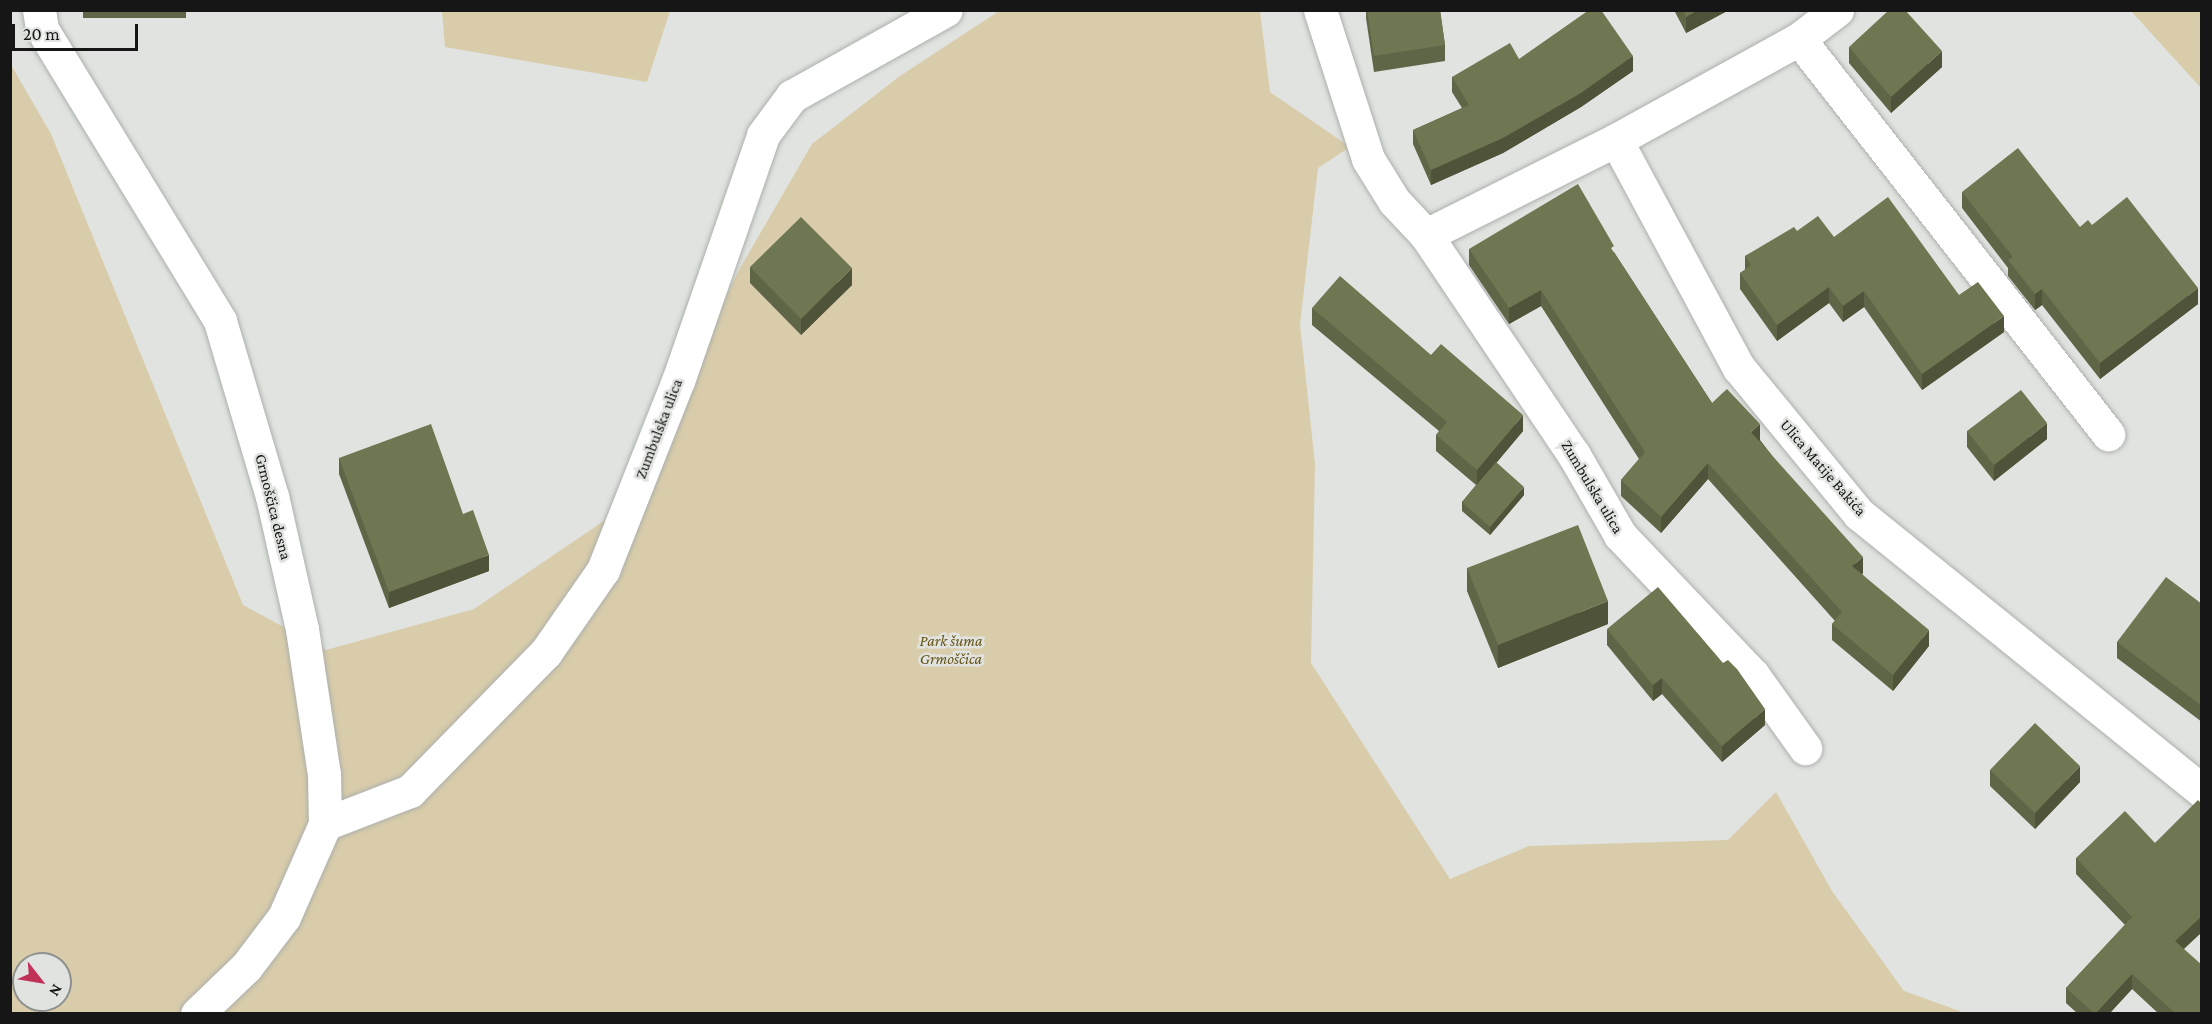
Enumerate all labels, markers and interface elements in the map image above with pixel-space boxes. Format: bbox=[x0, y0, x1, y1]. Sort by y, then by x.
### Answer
scale bar bbox=[15, 12, 141, 50]
text: 20 m bbox=[23, 24, 60, 44]
street label: Zumbulska ulica bbox=[631, 376, 687, 482]
street label: Ulica Matije Bakića bbox=[1776, 416, 1870, 520]
street label: Zumbulska ulica bbox=[1557, 437, 1627, 537]
street label: Grmoščica desna bbox=[251, 452, 295, 562]
park label: Park šuma Grmoščica bbox=[920, 631, 982, 669]
north arrow bbox=[12, 952, 72, 1012]
text: N bbox=[46, 981, 66, 1000]

